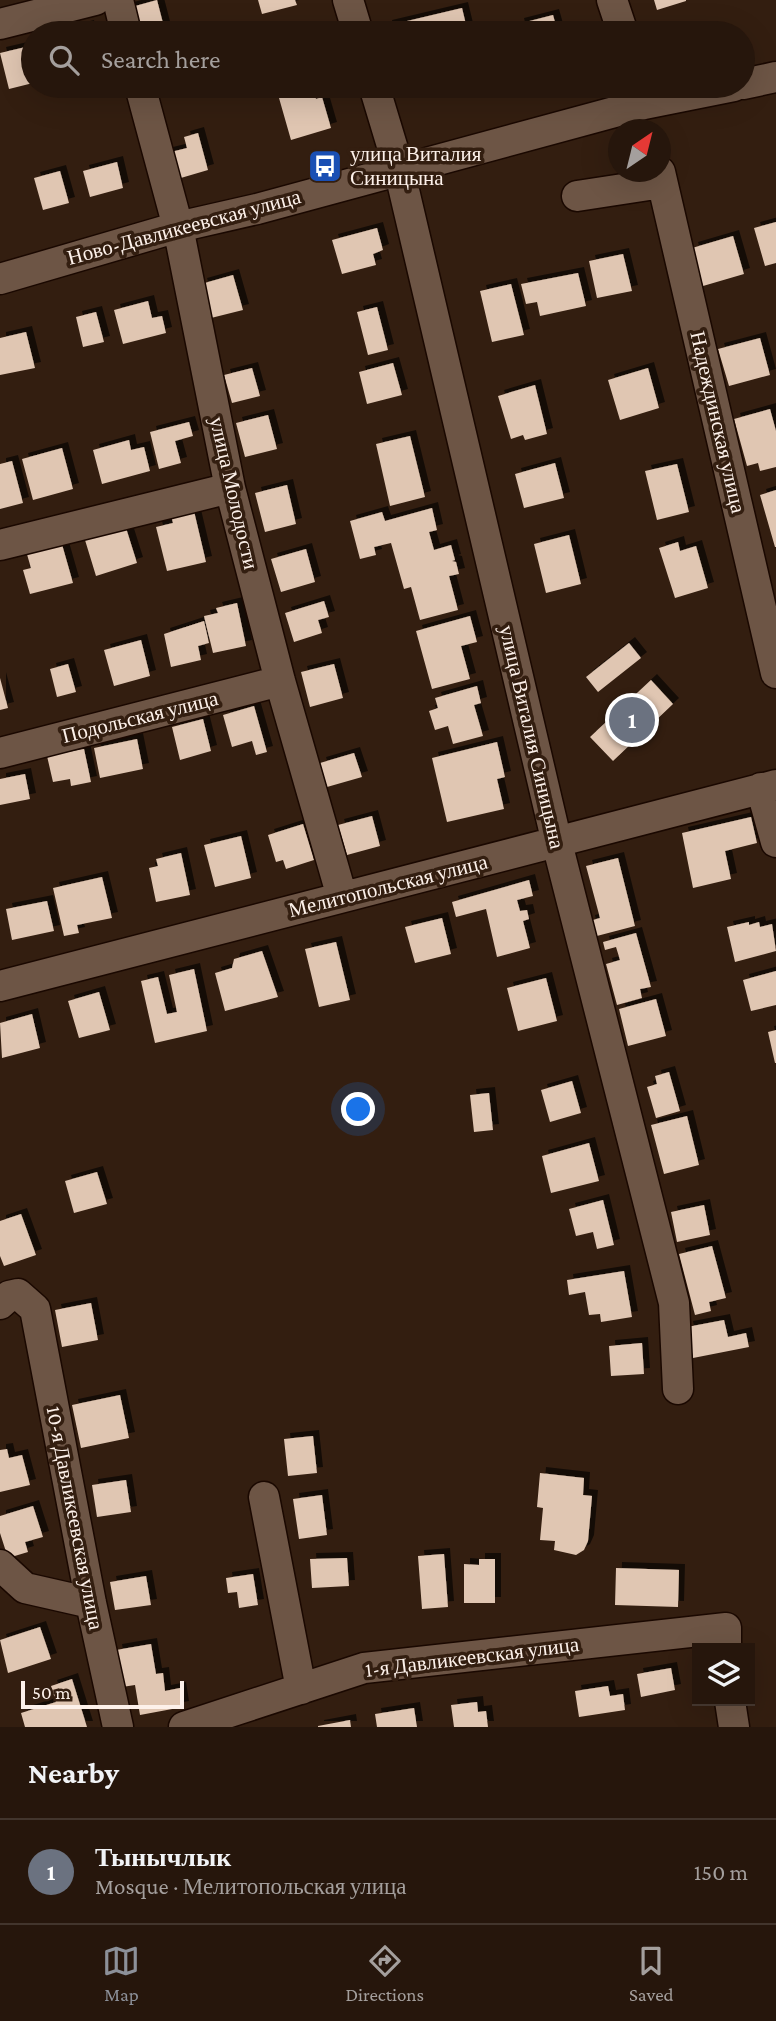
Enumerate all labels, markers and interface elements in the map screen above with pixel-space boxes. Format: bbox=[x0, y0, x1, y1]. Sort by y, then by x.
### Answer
search box bbox=[21, 21, 755, 98]
icon: search bbox=[45, 41, 83, 79]
text: Search here bbox=[101, 45, 220, 74]
north arrow bbox=[608, 119, 671, 182]
place label: улица Виталия Синицына bbox=[350, 142, 482, 190]
bus stop icon: улица Виталия Синицына bbox=[306, 147, 344, 185]
street label: Ново-Давликеевская улица bbox=[65, 184, 304, 270]
street label: Надеждинская улица bbox=[685, 329, 751, 516]
street label: улица Молодости bbox=[205, 414, 263, 572]
street label: улица Виталия Синицына bbox=[495, 623, 570, 852]
street label: Подольская улица bbox=[59, 686, 221, 748]
pin: 1 bbox=[609, 694, 655, 746]
street label: Мелитопольская улица bbox=[286, 849, 491, 922]
your location bbox=[341, 1092, 375, 1126]
street label: 10-я Давликеевская улица bbox=[42, 1404, 109, 1632]
street label: 1-я Давликеевская улица bbox=[364, 1632, 581, 1682]
map controls bbox=[692, 1643, 755, 1706]
button: layers bbox=[692, 1643, 755, 1706]
scale bar bbox=[21, 1678, 184, 1710]
text: 50 m bbox=[32, 1682, 71, 1703]
text: Nearby bbox=[28, 1756, 119, 1789]
text: Тынычлык bbox=[95, 1843, 231, 1872]
text: 1 bbox=[47, 1859, 55, 1885]
text: 150 m bbox=[694, 1859, 748, 1885]
text: Mosque · Мелитопольская улица bbox=[95, 1873, 407, 1899]
tab: Map bbox=[102, 1942, 140, 2005]
tab: Directions bbox=[345, 1942, 424, 2005]
tab: Saved bbox=[629, 1942, 674, 2005]

